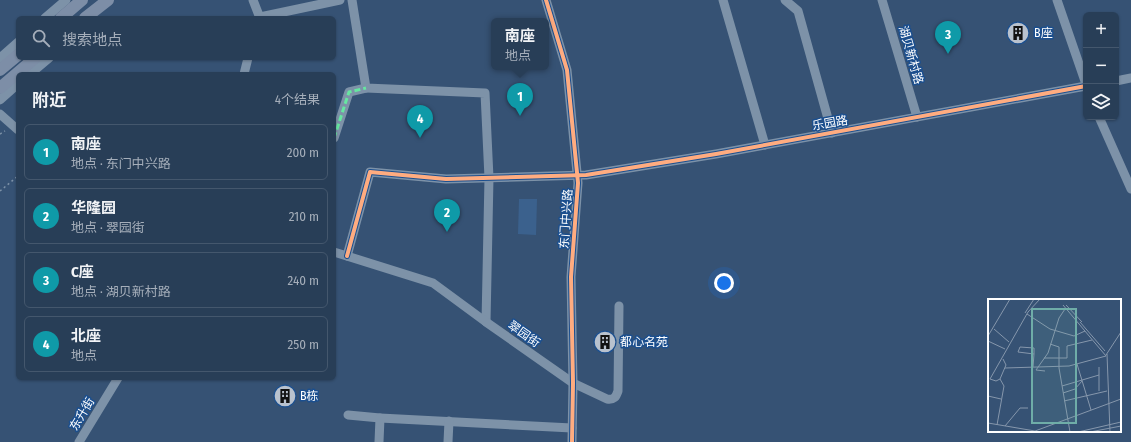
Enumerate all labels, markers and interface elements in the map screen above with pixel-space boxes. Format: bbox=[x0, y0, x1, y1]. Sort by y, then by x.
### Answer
map controls bbox=[1083, 12, 1119, 120]
button: + bbox=[1083, 12, 1119, 48]
search box bbox=[16, 16, 336, 60]
popup bbox=[491, 18, 549, 70]
building icon: B座 bbox=[1005, 20, 1031, 46]
pin: 3 bbox=[935, 21, 961, 54]
street label: 湖贝新村路 bbox=[896, 24, 926, 86]
place label: B座 bbox=[1034, 26, 1053, 40]
icon: search bbox=[30, 27, 52, 49]
text: 南座 bbox=[505, 27, 535, 45]
text: 搜索地点 bbox=[62, 31, 122, 49]
text: 地点 bbox=[505, 48, 531, 63]
button: − bbox=[1083, 48, 1119, 84]
pin: 1 bbox=[507, 83, 533, 116]
button: layers bbox=[1083, 84, 1119, 120]
text: 附近 bbox=[32, 90, 66, 111]
text: 4个结果 bbox=[275, 92, 320, 107]
pin: 4 bbox=[407, 105, 433, 138]
street label: 乐园路 bbox=[811, 113, 849, 133]
text: 南座 bbox=[71, 135, 101, 153]
text: 1 bbox=[43, 145, 49, 160]
text: 200 m bbox=[287, 145, 319, 160]
text: 地点 · 东门中兴路 bbox=[71, 156, 171, 171]
street label: 东门中兴路 bbox=[557, 189, 575, 249]
text: 华隆园 bbox=[71, 199, 116, 217]
pin: 2 bbox=[434, 199, 460, 232]
text: 2 bbox=[43, 209, 49, 224]
text: 210 m bbox=[289, 209, 319, 224]
text: 地点 · 翠园街 bbox=[71, 220, 145, 235]
text: C座 bbox=[71, 263, 94, 281]
text: 3 bbox=[43, 273, 49, 288]
text: 240 m bbox=[287, 273, 319, 288]
your location bbox=[714, 273, 734, 293]
text: 地点 · 湖贝新村路 bbox=[71, 284, 171, 299]
inset map bbox=[988, 299, 1121, 432]
street label: 翠园街 bbox=[505, 318, 543, 350]
text: 北座 bbox=[71, 327, 101, 345]
building icon: 都心名苑 bbox=[592, 329, 618, 355]
place label: 都心名苑 bbox=[620, 335, 668, 349]
text: 4 bbox=[43, 337, 49, 352]
text: 250 m bbox=[287, 337, 319, 352]
text: 地点 bbox=[71, 348, 97, 363]
building icon: B栋 bbox=[272, 383, 298, 409]
place label: B栋 bbox=[300, 389, 319, 403]
street label: 东升街 bbox=[67, 395, 97, 433]

